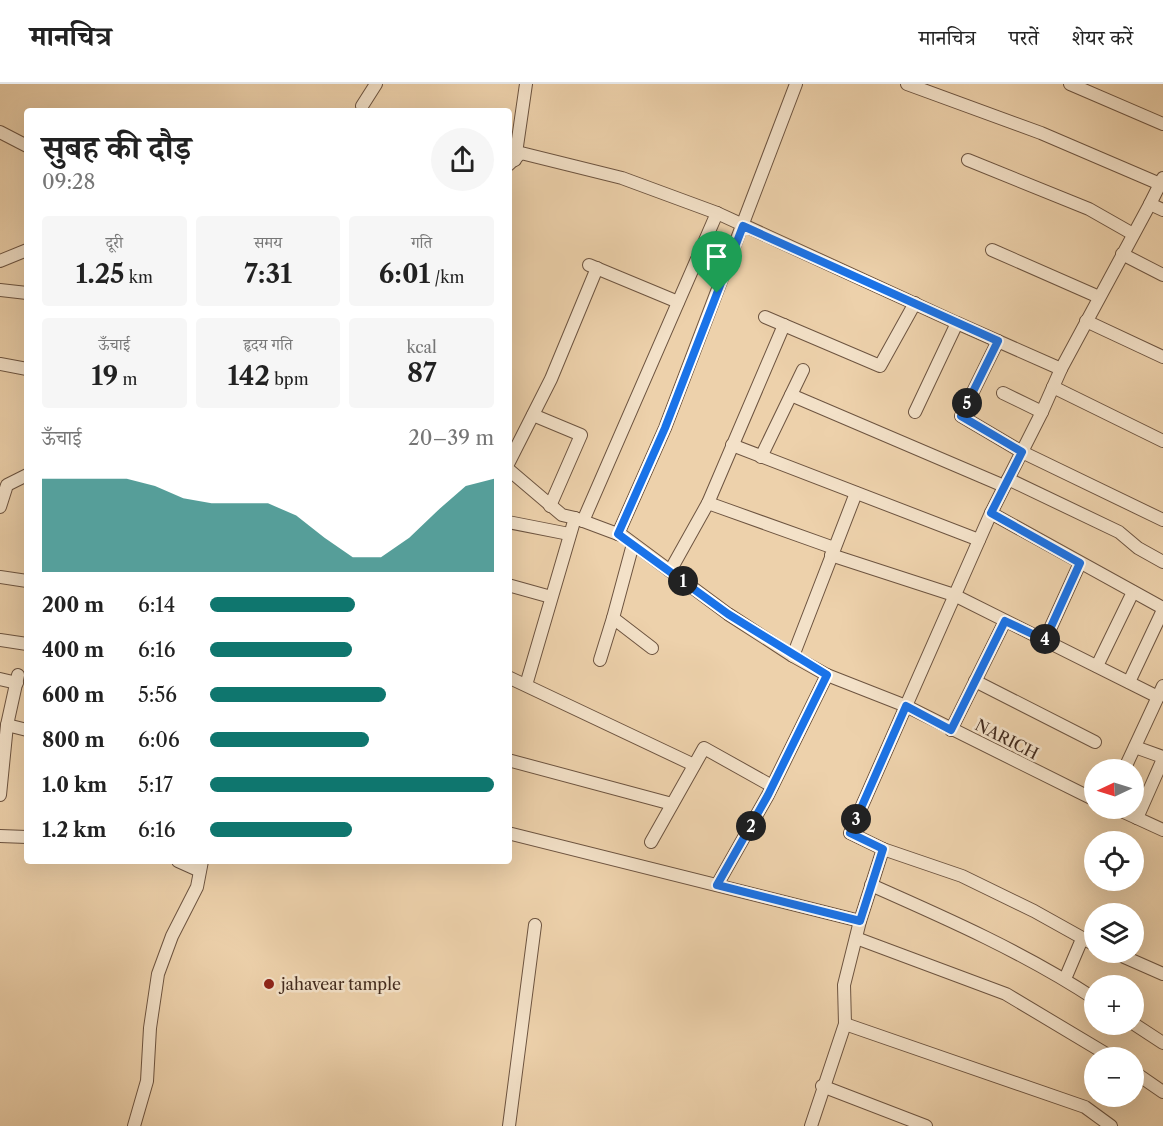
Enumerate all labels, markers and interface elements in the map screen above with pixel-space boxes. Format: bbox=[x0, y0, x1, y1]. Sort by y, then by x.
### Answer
text: मानचित्र bbox=[30, 19, 112, 53]
text: मानचित्र bbox=[919, 25, 976, 50]
text: परतें bbox=[1009, 25, 1039, 50]
text: शेयर करें bbox=[1072, 25, 1133, 50]
text: सुबह की दौड़ bbox=[42, 127, 191, 168]
button: share bbox=[431, 128, 494, 191]
text: 09:28 bbox=[42, 170, 95, 194]
pin bbox=[691, 231, 742, 293]
text: दूरी bbox=[106, 232, 123, 252]
text: समय bbox=[254, 232, 282, 252]
text: गति bbox=[411, 232, 432, 252]
icon: arrive bbox=[700, 240, 733, 273]
text: 1.25 bbox=[76, 258, 124, 290]
text: 7:31 bbox=[244, 258, 292, 290]
text: 6:01 bbox=[379, 258, 430, 290]
text: km bbox=[124, 267, 153, 287]
text: /km bbox=[430, 267, 465, 287]
text: ऊँचाई bbox=[99, 334, 130, 354]
text: हृदय गति bbox=[243, 334, 293, 354]
text: kcal bbox=[407, 337, 437, 357]
text: 87 bbox=[407, 357, 436, 389]
text: 19 bbox=[91, 360, 118, 392]
text: 142 bbox=[227, 360, 270, 392]
text: m bbox=[118, 369, 138, 389]
text: bpm bbox=[270, 369, 309, 389]
pin: 5 bbox=[952, 388, 982, 418]
text: 5 bbox=[963, 393, 971, 413]
text: ऊँचाई bbox=[42, 426, 81, 450]
text: 20–39 m bbox=[408, 426, 494, 450]
pin: 1 bbox=[668, 566, 698, 596]
text: 1 bbox=[679, 571, 687, 591]
text: 200 m bbox=[42, 593, 104, 617]
text: 6:14 bbox=[138, 593, 175, 617]
pin: 4 bbox=[1030, 624, 1060, 654]
text: 4 bbox=[1040, 629, 1050, 649]
text: 400 m bbox=[42, 638, 104, 662]
text: 6:16 bbox=[138, 638, 175, 662]
text: 600 m bbox=[42, 683, 104, 707]
text: 5:56 bbox=[138, 683, 177, 707]
street label: NARICH bbox=[972, 715, 1042, 763]
text: 800 m bbox=[42, 728, 105, 752]
text: 6:06 bbox=[138, 728, 180, 752]
north arrow bbox=[1084, 759, 1144, 819]
map controls bbox=[1084, 759, 1144, 1107]
text: 1.0 km bbox=[42, 773, 107, 797]
text: 5:17 bbox=[138, 773, 173, 797]
pin: 3 bbox=[841, 804, 871, 834]
text: 3 bbox=[851, 809, 861, 829]
pin: 2 bbox=[736, 811, 766, 841]
text: 2 bbox=[746, 816, 756, 836]
text: 1.2 km bbox=[42, 818, 106, 842]
text: 6:16 bbox=[138, 818, 175, 842]
button: locate bbox=[1084, 831, 1144, 891]
button: layers bbox=[1084, 903, 1144, 963]
place label: jahavear tample bbox=[278, 974, 401, 994]
button: + bbox=[1084, 975, 1144, 1035]
marker: jahavear tample bbox=[262, 977, 276, 991]
button: − bbox=[1084, 1047, 1144, 1107]

